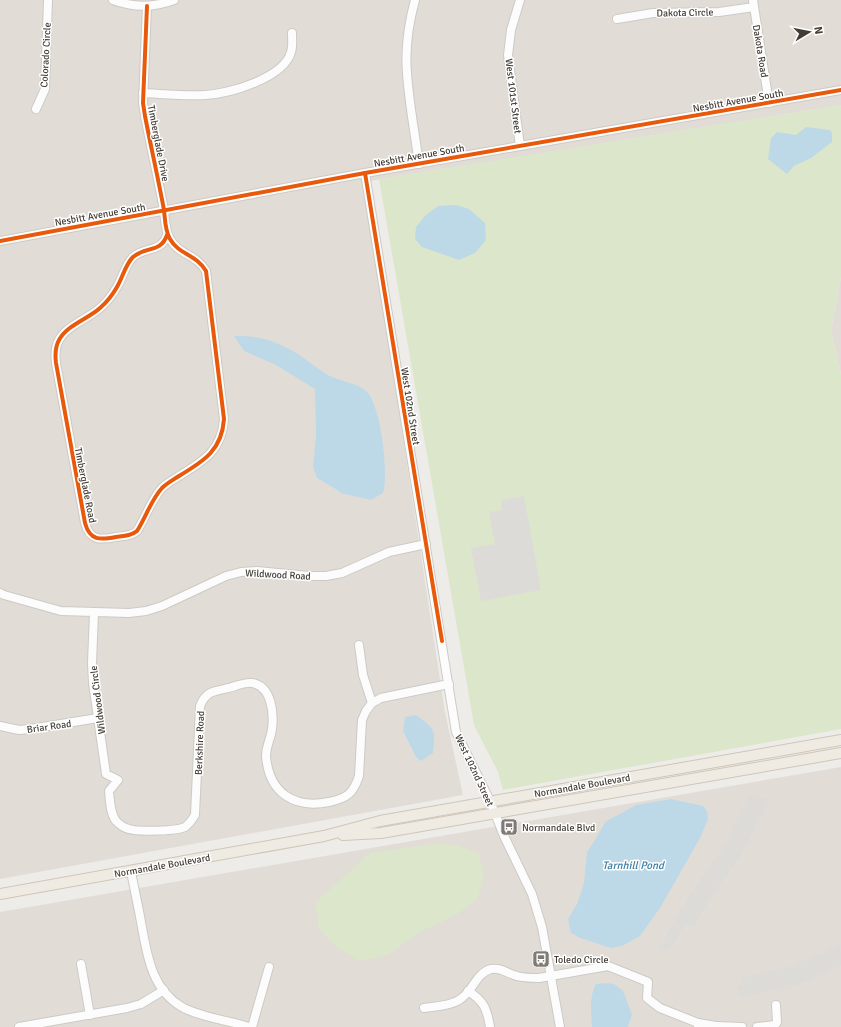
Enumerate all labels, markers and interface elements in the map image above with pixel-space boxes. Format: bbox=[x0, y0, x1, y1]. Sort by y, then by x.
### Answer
street label: Dakota Circle bbox=[656, 7, 714, 19]
north arrow bbox=[789, 12, 829, 52]
street label: Colorado Circle bbox=[38, 22, 54, 88]
street label: Dakota Road bbox=[750, 24, 770, 79]
text: N bbox=[811, 25, 825, 35]
street label: West 101st Street bbox=[502, 58, 524, 135]
street label: Nesbitt Avenue South bbox=[692, 87, 785, 115]
street label: Timberglade Drive bbox=[145, 104, 171, 182]
street label: Nesbitt Avenue South bbox=[373, 142, 466, 170]
street label: Nesbitt Avenue South bbox=[54, 201, 147, 229]
street label: West 102nd Street bbox=[398, 366, 422, 446]
street label: Timberglade Road bbox=[72, 446, 98, 524]
street label: Wildwood Road bbox=[245, 567, 311, 583]
street label: Wildwood Circle bbox=[88, 665, 108, 735]
street label: Berkshire Road bbox=[193, 711, 207, 775]
street label: Briar Road bbox=[26, 718, 72, 736]
street label: West 102nd Street bbox=[452, 732, 496, 809]
street label: Normandale Boulevard bbox=[533, 772, 631, 800]
bus stop icon: Normandale Blvd bbox=[499, 817, 519, 837]
place label: Normandale Blvd bbox=[522, 822, 595, 834]
street label: Normandale Boulevard bbox=[113, 852, 211, 880]
water label: Tarnhill Pond bbox=[602, 859, 665, 872]
bus stop icon: Toledo Circle bbox=[531, 949, 551, 969]
place label: Toledo Circle bbox=[554, 954, 609, 966]

